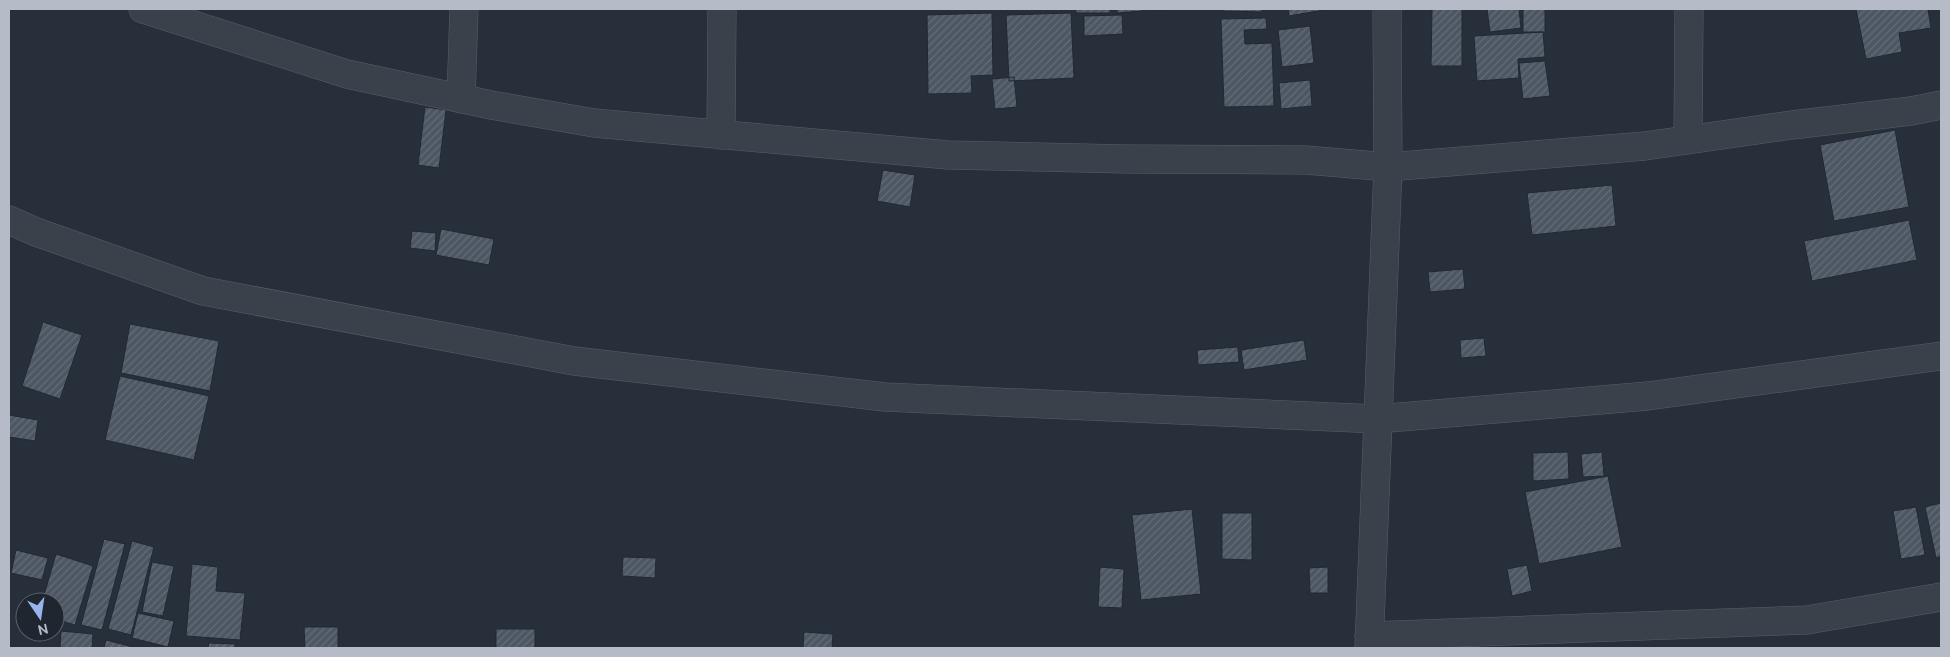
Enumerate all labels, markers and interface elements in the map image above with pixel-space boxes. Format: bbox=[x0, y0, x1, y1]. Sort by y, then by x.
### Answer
north arrow bbox=[15, 592, 65, 642]
text: N bbox=[36, 621, 50, 639]

